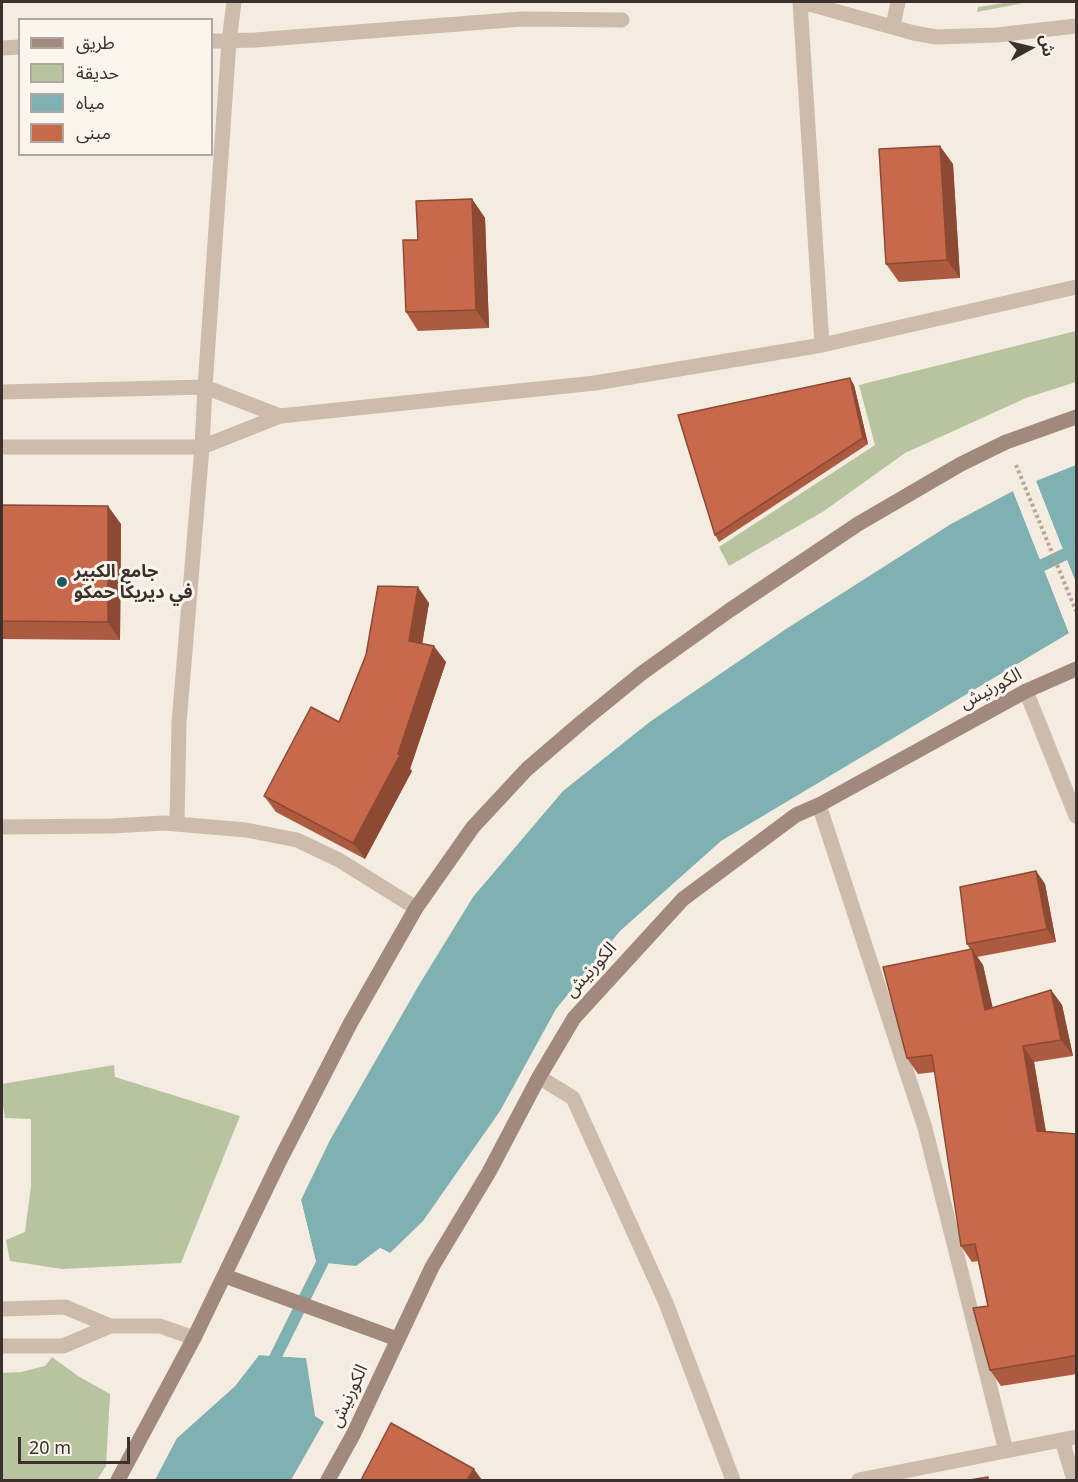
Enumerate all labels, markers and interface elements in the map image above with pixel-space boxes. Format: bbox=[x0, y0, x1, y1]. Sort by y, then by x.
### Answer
legend bbox=[18, 18, 213, 156]
north arrow bbox=[1000, 18, 1060, 78]
text: طريق bbox=[76, 30, 115, 54]
text: ش bbox=[1035, 33, 1060, 58]
text: حديقة bbox=[76, 60, 119, 84]
text: مياه bbox=[76, 90, 105, 114]
text: مبنى bbox=[76, 120, 111, 144]
place label: جامع الكبير في ديريكا حمكو bbox=[74, 561, 193, 604]
marker: جامع الكبير في ديريكا حمكو bbox=[55, 575, 69, 589]
street label: الكورنيش bbox=[956, 664, 1026, 714]
street label: الكورنيش bbox=[561, 938, 621, 1002]
street label: الكورنيش bbox=[325, 1361, 373, 1431]
scale bar bbox=[21, 1425, 134, 1463]
text: 20 m bbox=[29, 1435, 71, 1459]

